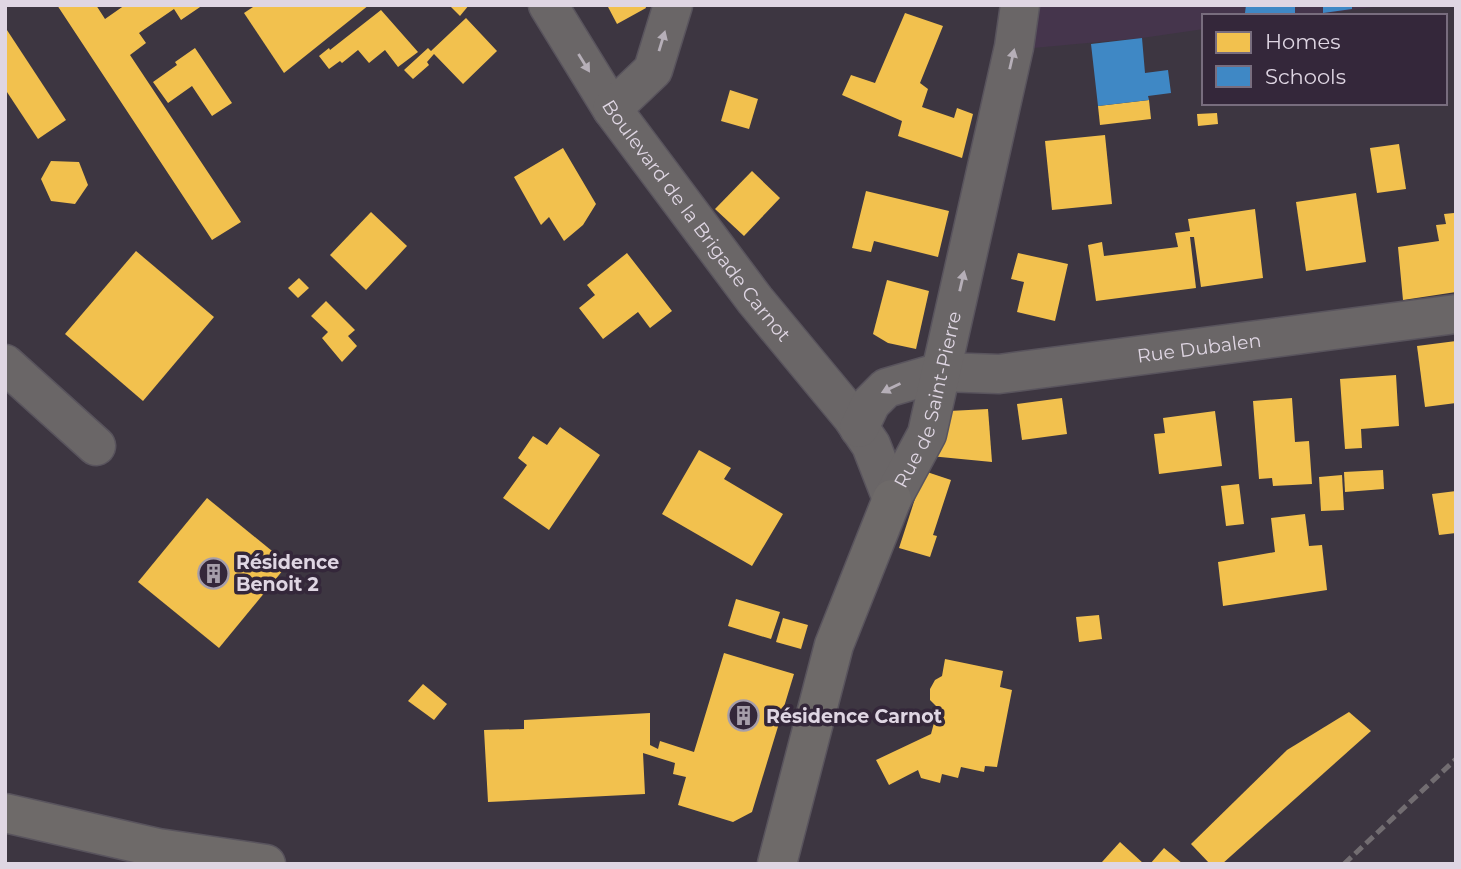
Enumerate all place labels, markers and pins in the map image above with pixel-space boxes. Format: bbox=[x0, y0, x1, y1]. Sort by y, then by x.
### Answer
place label: Résidence Benoit 2 bbox=[236, 551, 339, 596]
building icon: Résidence Benoit 2 bbox=[196, 556, 230, 590]
building icon: Résidence Carnot bbox=[726, 699, 760, 733]
place label: Résidence Carnot bbox=[766, 705, 942, 728]

